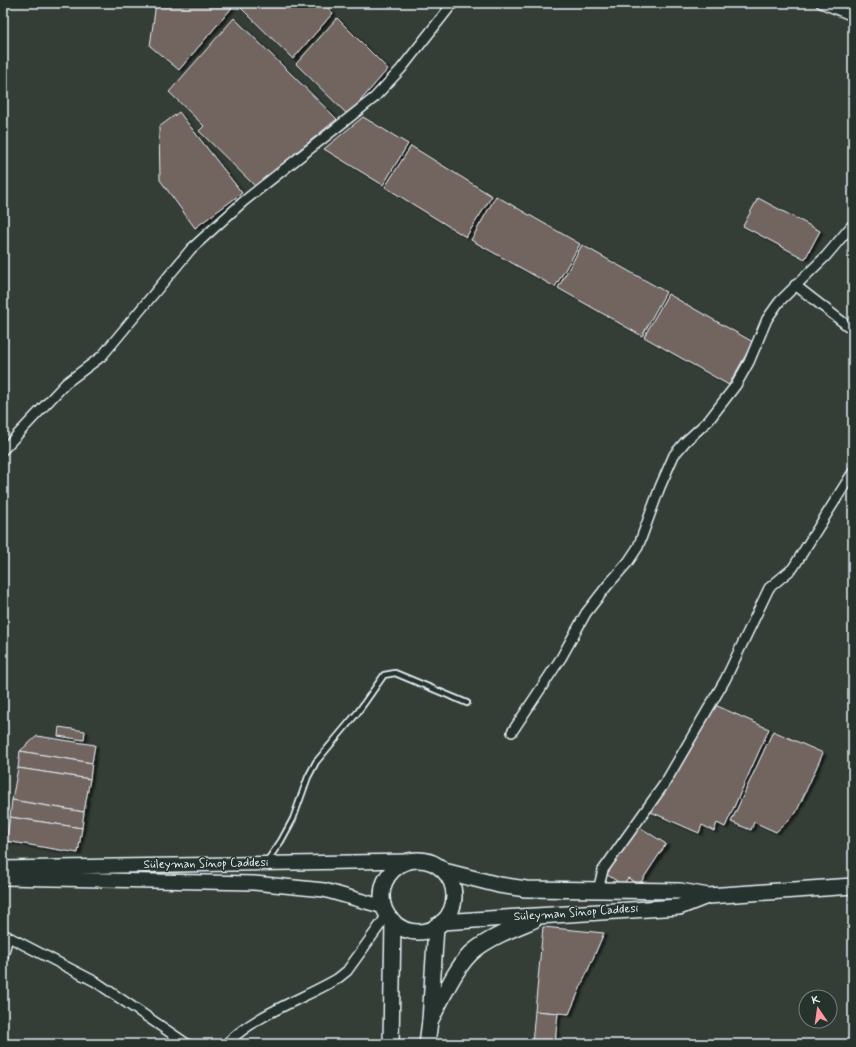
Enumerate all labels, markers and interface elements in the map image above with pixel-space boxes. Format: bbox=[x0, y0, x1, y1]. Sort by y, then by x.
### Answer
street label: Süleyman Sinop Caddesi bbox=[143, 855, 269, 873]
street label: Süleyman Sinop Caddesi bbox=[513, 901, 639, 925]
north arrow bbox=[798, 989, 838, 1029]
text: K bbox=[811, 992, 822, 1008]

